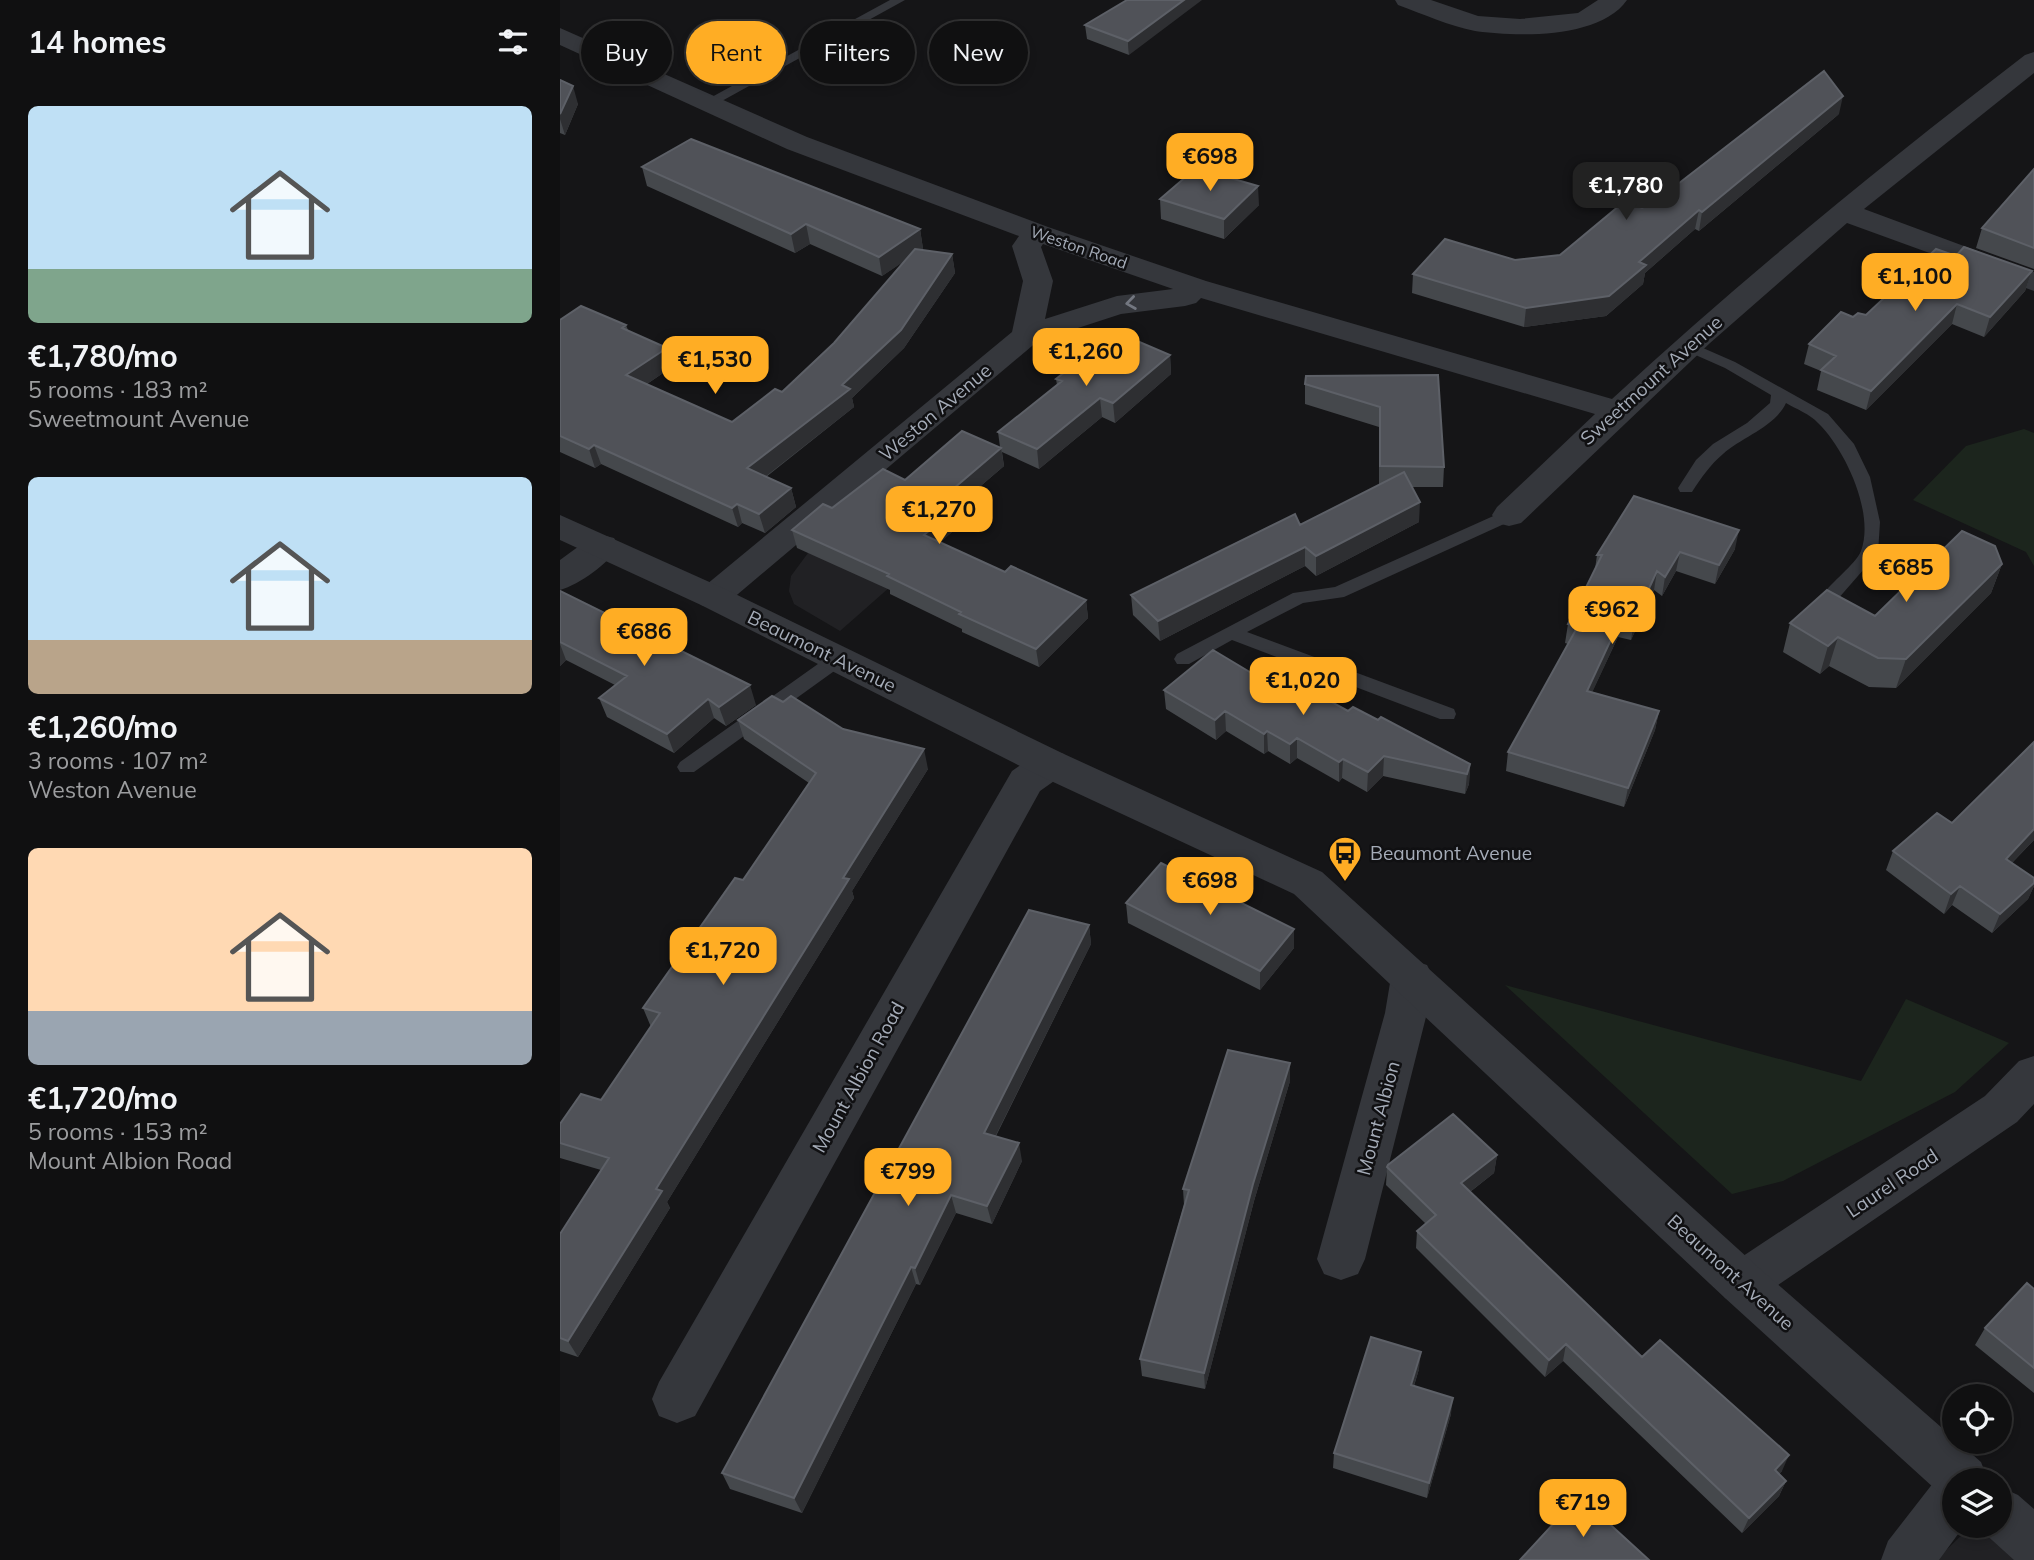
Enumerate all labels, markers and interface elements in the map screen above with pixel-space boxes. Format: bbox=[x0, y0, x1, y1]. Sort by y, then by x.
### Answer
chip: Buy bbox=[581, 21, 672, 84]
chip: Rent bbox=[686, 21, 786, 84]
chip: Filters bbox=[800, 21, 915, 84]
chip: New bbox=[929, 21, 1028, 84]
text: 14 homes bbox=[28, 23, 167, 61]
icon: filters bbox=[494, 23, 532, 61]
pin: €698 bbox=[1169, 134, 1251, 193]
text: €698 bbox=[1182, 141, 1238, 170]
icon: home bbox=[217, 152, 343, 278]
pin: €1,780 bbox=[1569, 162, 1683, 222]
text: €1,780 bbox=[1589, 170, 1663, 199]
street label: Weston Road bbox=[1028, 221, 1130, 273]
pin: €1,100 bbox=[1858, 254, 1972, 313]
text: €1,100 bbox=[1878, 261, 1952, 290]
one-way arrow bbox=[1125, 296, 1137, 311]
street label: Sweetmount Avenue bbox=[1575, 310, 1727, 450]
pin: €1,260 bbox=[1029, 328, 1143, 388]
pin: €1,530 bbox=[658, 336, 772, 396]
text: €1,260 bbox=[1049, 336, 1123, 365]
text: €1,780/mo bbox=[28, 337, 178, 375]
text: €1,530 bbox=[678, 344, 752, 373]
street label: Weston Avenue bbox=[874, 358, 996, 466]
text: 5 rooms · 183 m² bbox=[28, 375, 208, 404]
text: Sweetmount Avenue bbox=[28, 404, 249, 433]
pin: €1,270 bbox=[882, 486, 996, 546]
text: €1,270 bbox=[902, 494, 976, 523]
icon: home bbox=[217, 523, 343, 649]
pin: €685 bbox=[1865, 544, 1947, 604]
text: €685 bbox=[1878, 552, 1934, 581]
pin: €962 bbox=[1571, 586, 1653, 646]
text: €962 bbox=[1584, 594, 1640, 623]
street label: Beaumont Avenue bbox=[744, 605, 900, 697]
pin: €686 bbox=[603, 608, 685, 668]
text: €686 bbox=[616, 616, 672, 645]
pin: €1,020 bbox=[1246, 658, 1360, 717]
text: €1,020 bbox=[1266, 665, 1340, 694]
text: €1,260/mo bbox=[28, 708, 178, 746]
text: 3 rooms · 107 m² bbox=[28, 746, 208, 775]
text: Weston Avenue bbox=[28, 775, 197, 804]
bus stop icon: Beaumont Avenue bbox=[1326, 834, 1364, 883]
place label: Beaumont Avenue bbox=[1370, 841, 1532, 865]
pin: €698 bbox=[1169, 858, 1251, 917]
text: €698 bbox=[1182, 865, 1238, 894]
icon: home bbox=[217, 894, 343, 1020]
pin: €1,720 bbox=[666, 928, 780, 987]
text: €1,720 bbox=[686, 935, 760, 964]
street label: Mount Albion Road bbox=[807, 997, 909, 1157]
street label: Mount Albion bbox=[1351, 1058, 1405, 1178]
text: €1,720/mo bbox=[28, 1079, 178, 1117]
text: 5 rooms · 153 m² bbox=[28, 1117, 208, 1146]
street label: Laurel Road bbox=[1841, 1143, 1943, 1223]
text: Mount Albion Road bbox=[28, 1146, 232, 1175]
pin: €799 bbox=[867, 1148, 949, 1208]
text: €799 bbox=[880, 1156, 936, 1185]
street label: Beaumont Avenue bbox=[1663, 1209, 1799, 1335]
map controls bbox=[1942, 1384, 2012, 1538]
button: locate bbox=[1942, 1384, 2012, 1454]
button: layers bbox=[1942, 1468, 2012, 1538]
pin: €719 bbox=[1542, 1480, 1624, 1539]
text: €719 bbox=[1555, 1487, 1611, 1516]

